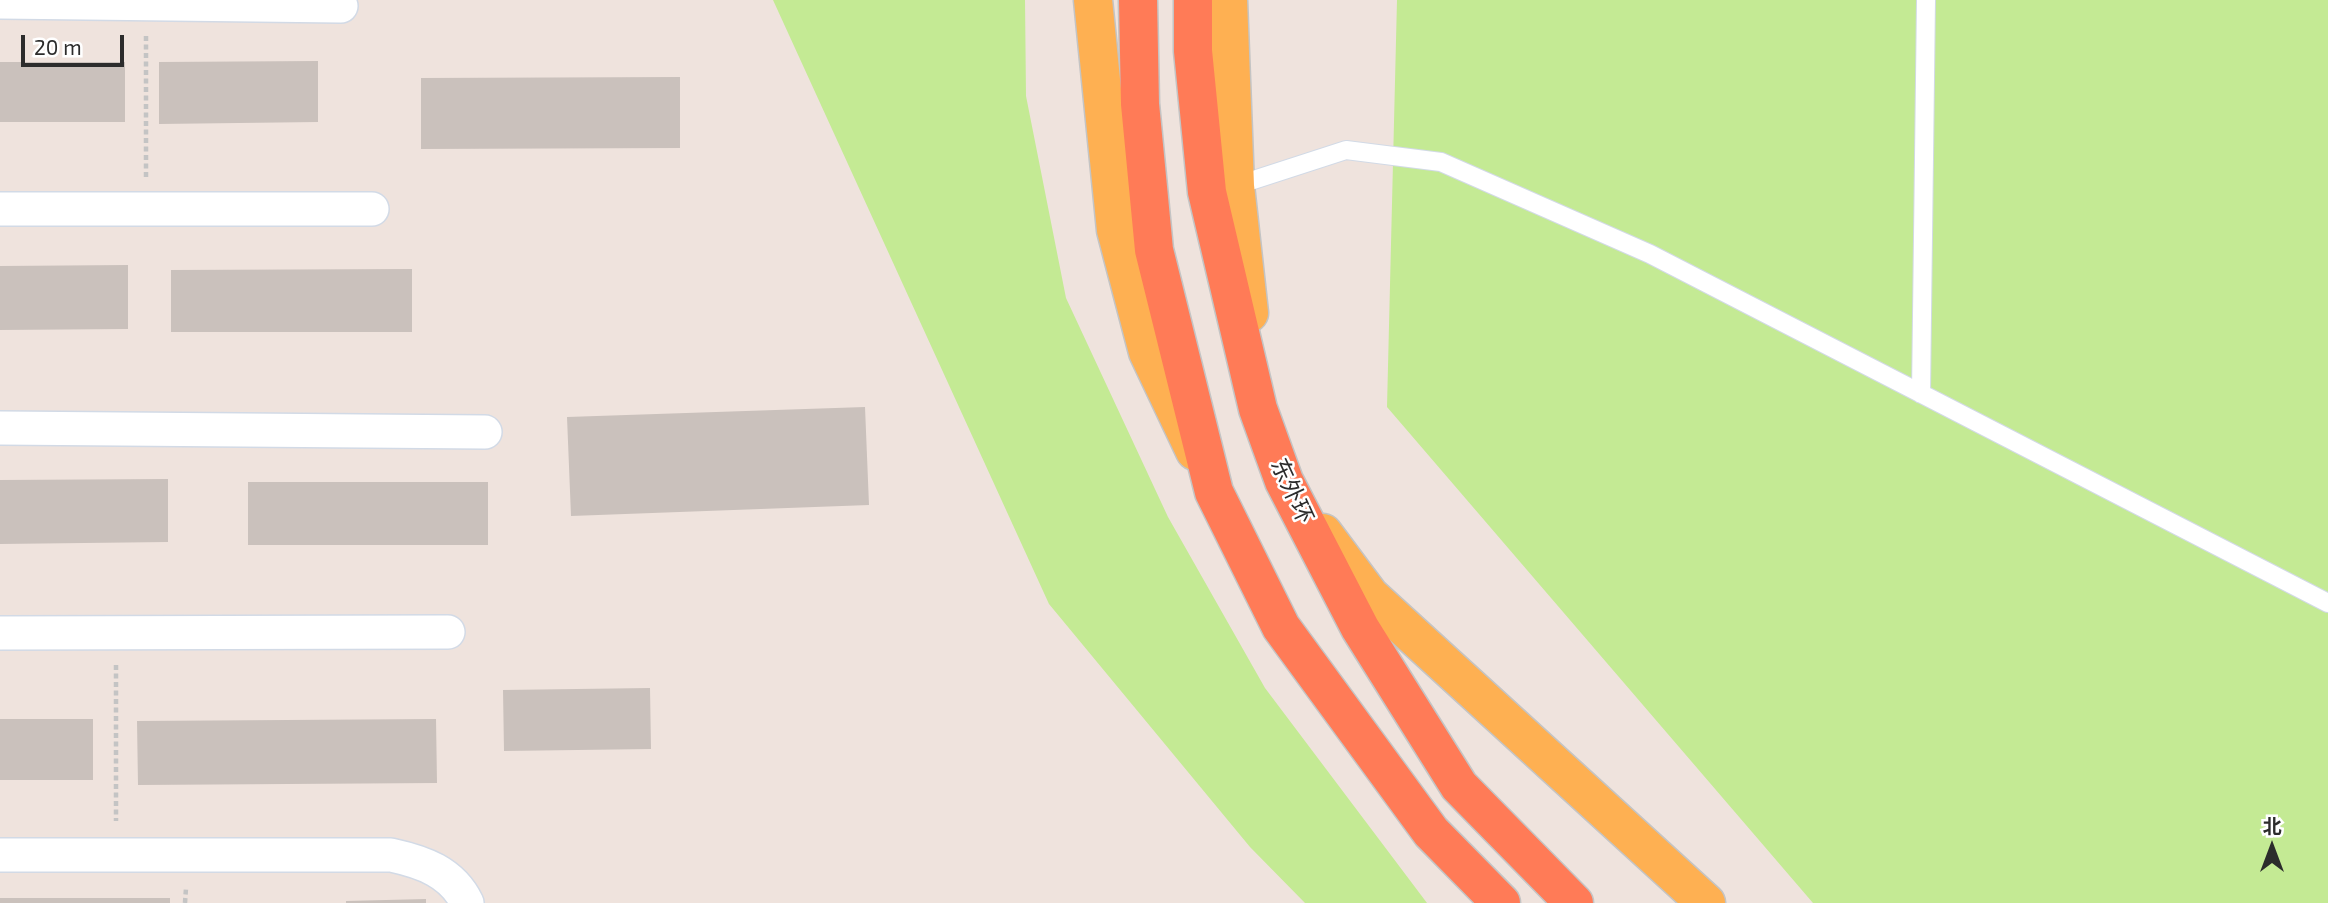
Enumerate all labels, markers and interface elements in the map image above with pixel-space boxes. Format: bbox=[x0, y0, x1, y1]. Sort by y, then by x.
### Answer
scale bar bbox=[24, 21, 128, 65]
text: 20 m bbox=[34, 34, 82, 59]
street label: 东外环 bbox=[1265, 454, 1319, 528]
north arrow bbox=[2237, 812, 2307, 882]
text: 北 bbox=[2262, 814, 2282, 837]

